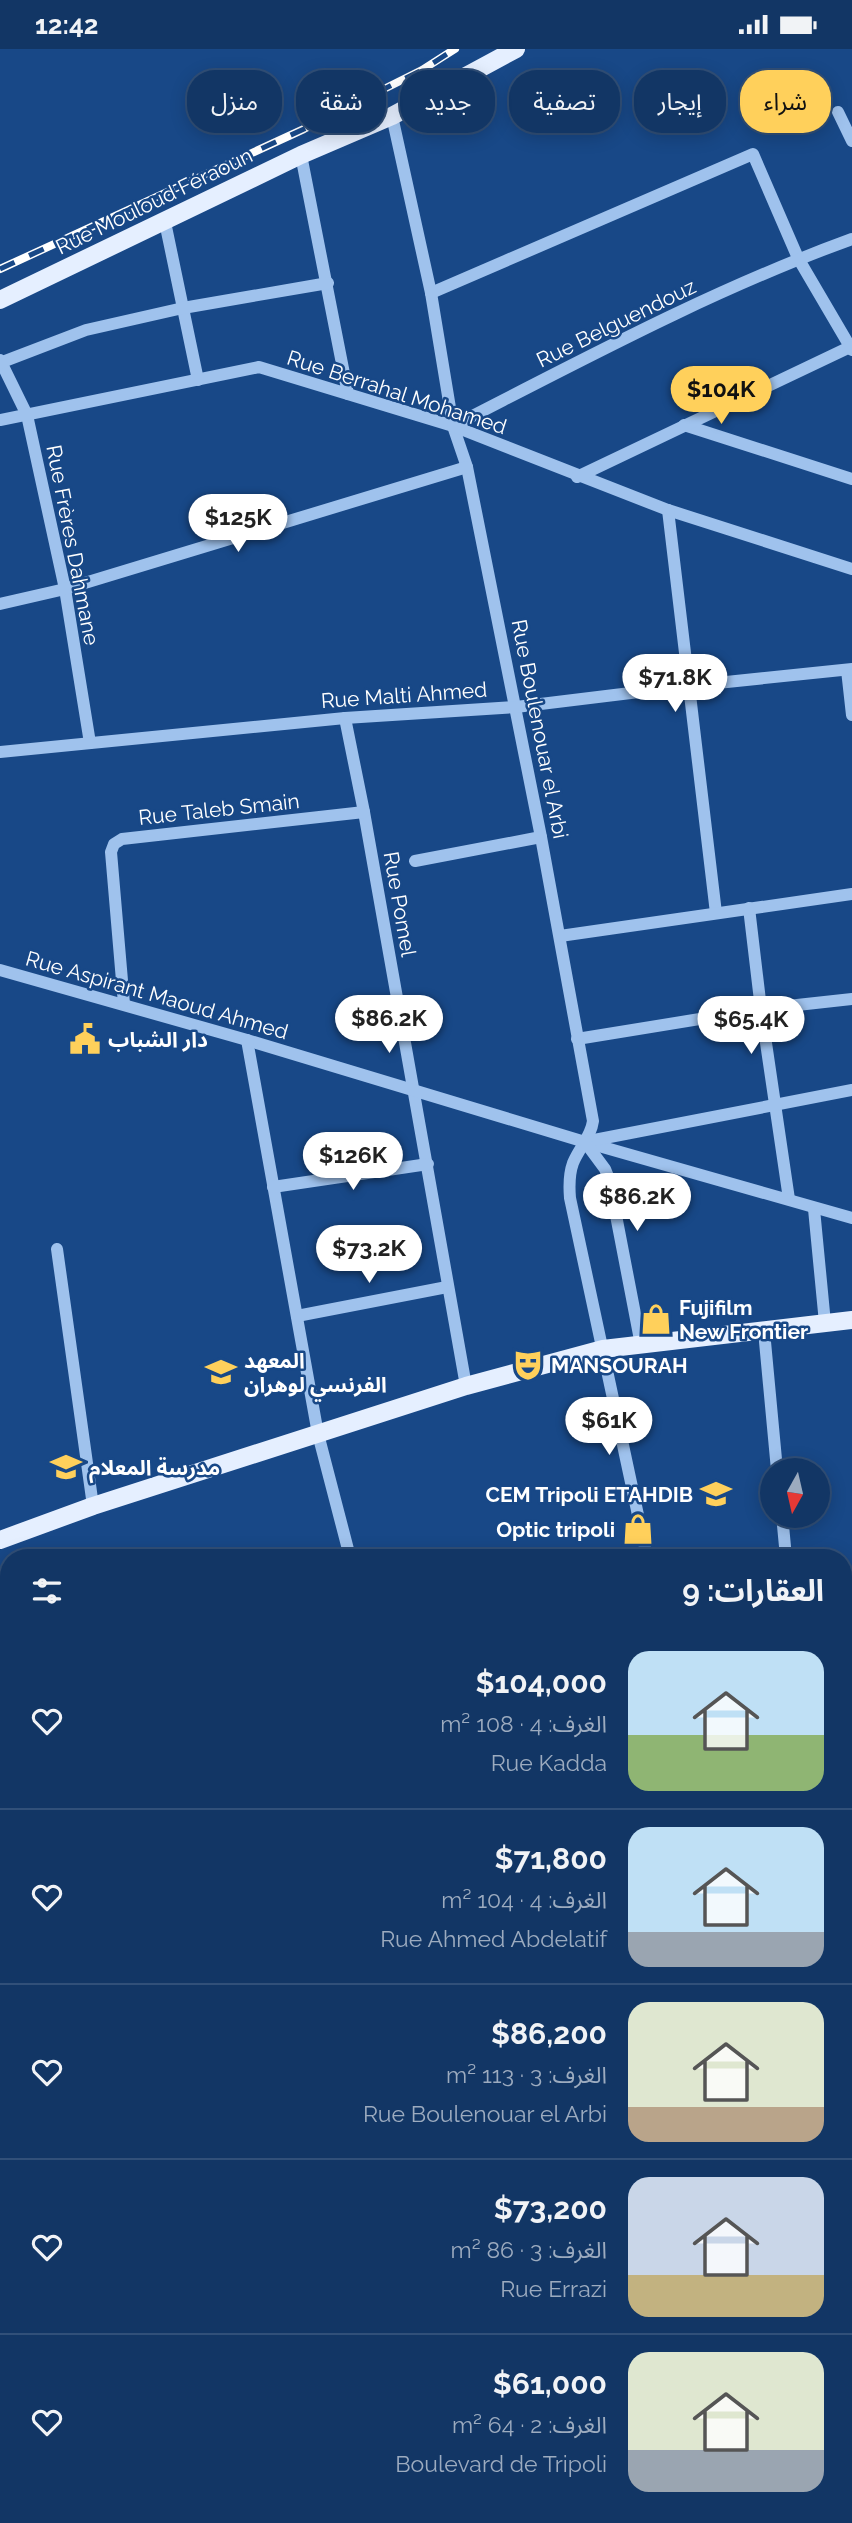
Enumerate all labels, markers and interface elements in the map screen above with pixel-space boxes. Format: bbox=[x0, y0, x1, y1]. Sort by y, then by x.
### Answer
text: 12:42 bbox=[35, 10, 98, 40]
chip: منزل bbox=[187, 70, 282, 133]
chip: شقة bbox=[296, 70, 386, 133]
chip: جديد bbox=[400, 70, 495, 133]
chip: تصفية bbox=[509, 70, 620, 133]
chip: إيجار bbox=[634, 70, 726, 133]
chip: شراء bbox=[740, 70, 831, 133]
street label: Rue Mouloud Féraoun bbox=[51, 142, 257, 260]
street label: Rue Belguendouz bbox=[532, 274, 700, 372]
street label: Rue Berrahal Mohamed bbox=[284, 345, 510, 439]
pin: $104K bbox=[672, 367, 770, 426]
text: $104K bbox=[687, 375, 755, 402]
street label: Rue Frères Dahmane bbox=[41, 443, 105, 647]
pin: $125K bbox=[189, 495, 287, 554]
text: $125K bbox=[204, 503, 272, 530]
street label: Rue Boulenouar el Arbi bbox=[506, 617, 574, 841]
pin: $71.8K bbox=[618, 655, 732, 714]
text: $71.8K bbox=[638, 663, 712, 690]
street label: Rue Malti Ahmed bbox=[320, 677, 488, 713]
street label: Rue Taleb Smain bbox=[137, 788, 301, 830]
street label: Rue Pomel bbox=[378, 849, 422, 959]
street label: Rue Aspirant Maoud Ahmed bbox=[23, 946, 291, 1044]
pin: $86.2K bbox=[332, 995, 446, 1055]
pin: $65.4K bbox=[694, 997, 808, 1056]
text: $86.2K bbox=[351, 1004, 427, 1031]
text: $65.4K bbox=[714, 1005, 788, 1032]
public building icon: دار الشباب bbox=[68, 1022, 102, 1056]
place label: دار الشباب bbox=[108, 1027, 208, 1052]
pin: $126K bbox=[304, 1133, 402, 1192]
text: $126K bbox=[319, 1141, 387, 1168]
pin: $86.2K bbox=[580, 1173, 694, 1233]
text: $86.2K bbox=[599, 1182, 675, 1209]
pin: $73.2K bbox=[312, 1225, 426, 1285]
text: $73.2K bbox=[332, 1234, 406, 1261]
place label: Fujifilm New Frontier bbox=[679, 1295, 808, 1344]
shop icon: Fujifilm New Frontier bbox=[639, 1302, 673, 1336]
place label: المعهد الفرنسي لوهران bbox=[244, 1348, 387, 1401]
theatre icon: MANSOURAH bbox=[511, 1348, 545, 1382]
place label: MANSOURAH bbox=[551, 1353, 688, 1378]
school or university icon: المعهد الفرنسي لوهران bbox=[204, 1355, 238, 1389]
pin: $61K bbox=[568, 1397, 650, 1457]
text: $61K bbox=[581, 1406, 637, 1433]
school or university icon: مدرسة المعلام bbox=[49, 1450, 83, 1484]
place label: مدرسة المعلام bbox=[89, 1455, 220, 1484]
north arrow bbox=[760, 1458, 830, 1528]
map controls bbox=[760, 1458, 830, 1528]
school or university icon: CEM Tripoli ETAHDIB bbox=[699, 1477, 733, 1511]
place label: CEM Tripoli ETAHDIB bbox=[486, 1482, 693, 1507]
shop icon: Optic tripoli bbox=[621, 1512, 655, 1546]
place label: Optic tripoli bbox=[496, 1517, 615, 1542]
icon: filters bbox=[28, 1572, 66, 1610]
text: العقارات: 9 bbox=[682, 1573, 824, 1608]
text: $104,000 bbox=[475, 1665, 607, 1700]
icon: home bbox=[684, 1679, 768, 1763]
icon: heart bbox=[28, 1702, 66, 1740]
text: الغرف: 4 · 108 m² bbox=[440, 1710, 607, 1737]
text: Rue Kadda bbox=[491, 1749, 607, 1776]
text: $71,800 bbox=[494, 1841, 607, 1876]
icon: home bbox=[684, 1855, 768, 1939]
icon: heart bbox=[28, 1878, 66, 1916]
text: الغرف: 4 · 104 m² bbox=[441, 1886, 607, 1913]
text: Rue Ahmed Abdelatif bbox=[380, 1925, 607, 1952]
text: $86,200 bbox=[491, 2016, 607, 2051]
icon: home bbox=[684, 2030, 768, 2114]
icon: heart bbox=[28, 2053, 66, 2091]
text: الغرف: 3 · 113 m² bbox=[446, 2061, 607, 2088]
text: Rue Boulenouar el Arbi bbox=[363, 2100, 607, 2127]
text: $73,200 bbox=[494, 2191, 607, 2226]
icon: home bbox=[684, 2205, 768, 2289]
icon: heart bbox=[28, 2228, 66, 2266]
text: الغرف: 3 · 86 m² bbox=[451, 2236, 607, 2263]
text: Rue Errazi bbox=[500, 2275, 607, 2302]
text: $61,000 bbox=[493, 2366, 607, 2401]
icon: home bbox=[684, 2380, 768, 2464]
icon: heart bbox=[28, 2403, 66, 2441]
text: الغرف: 2 · 64 m² bbox=[452, 2411, 607, 2438]
text: Boulevard de Tripoli bbox=[395, 2450, 607, 2477]

